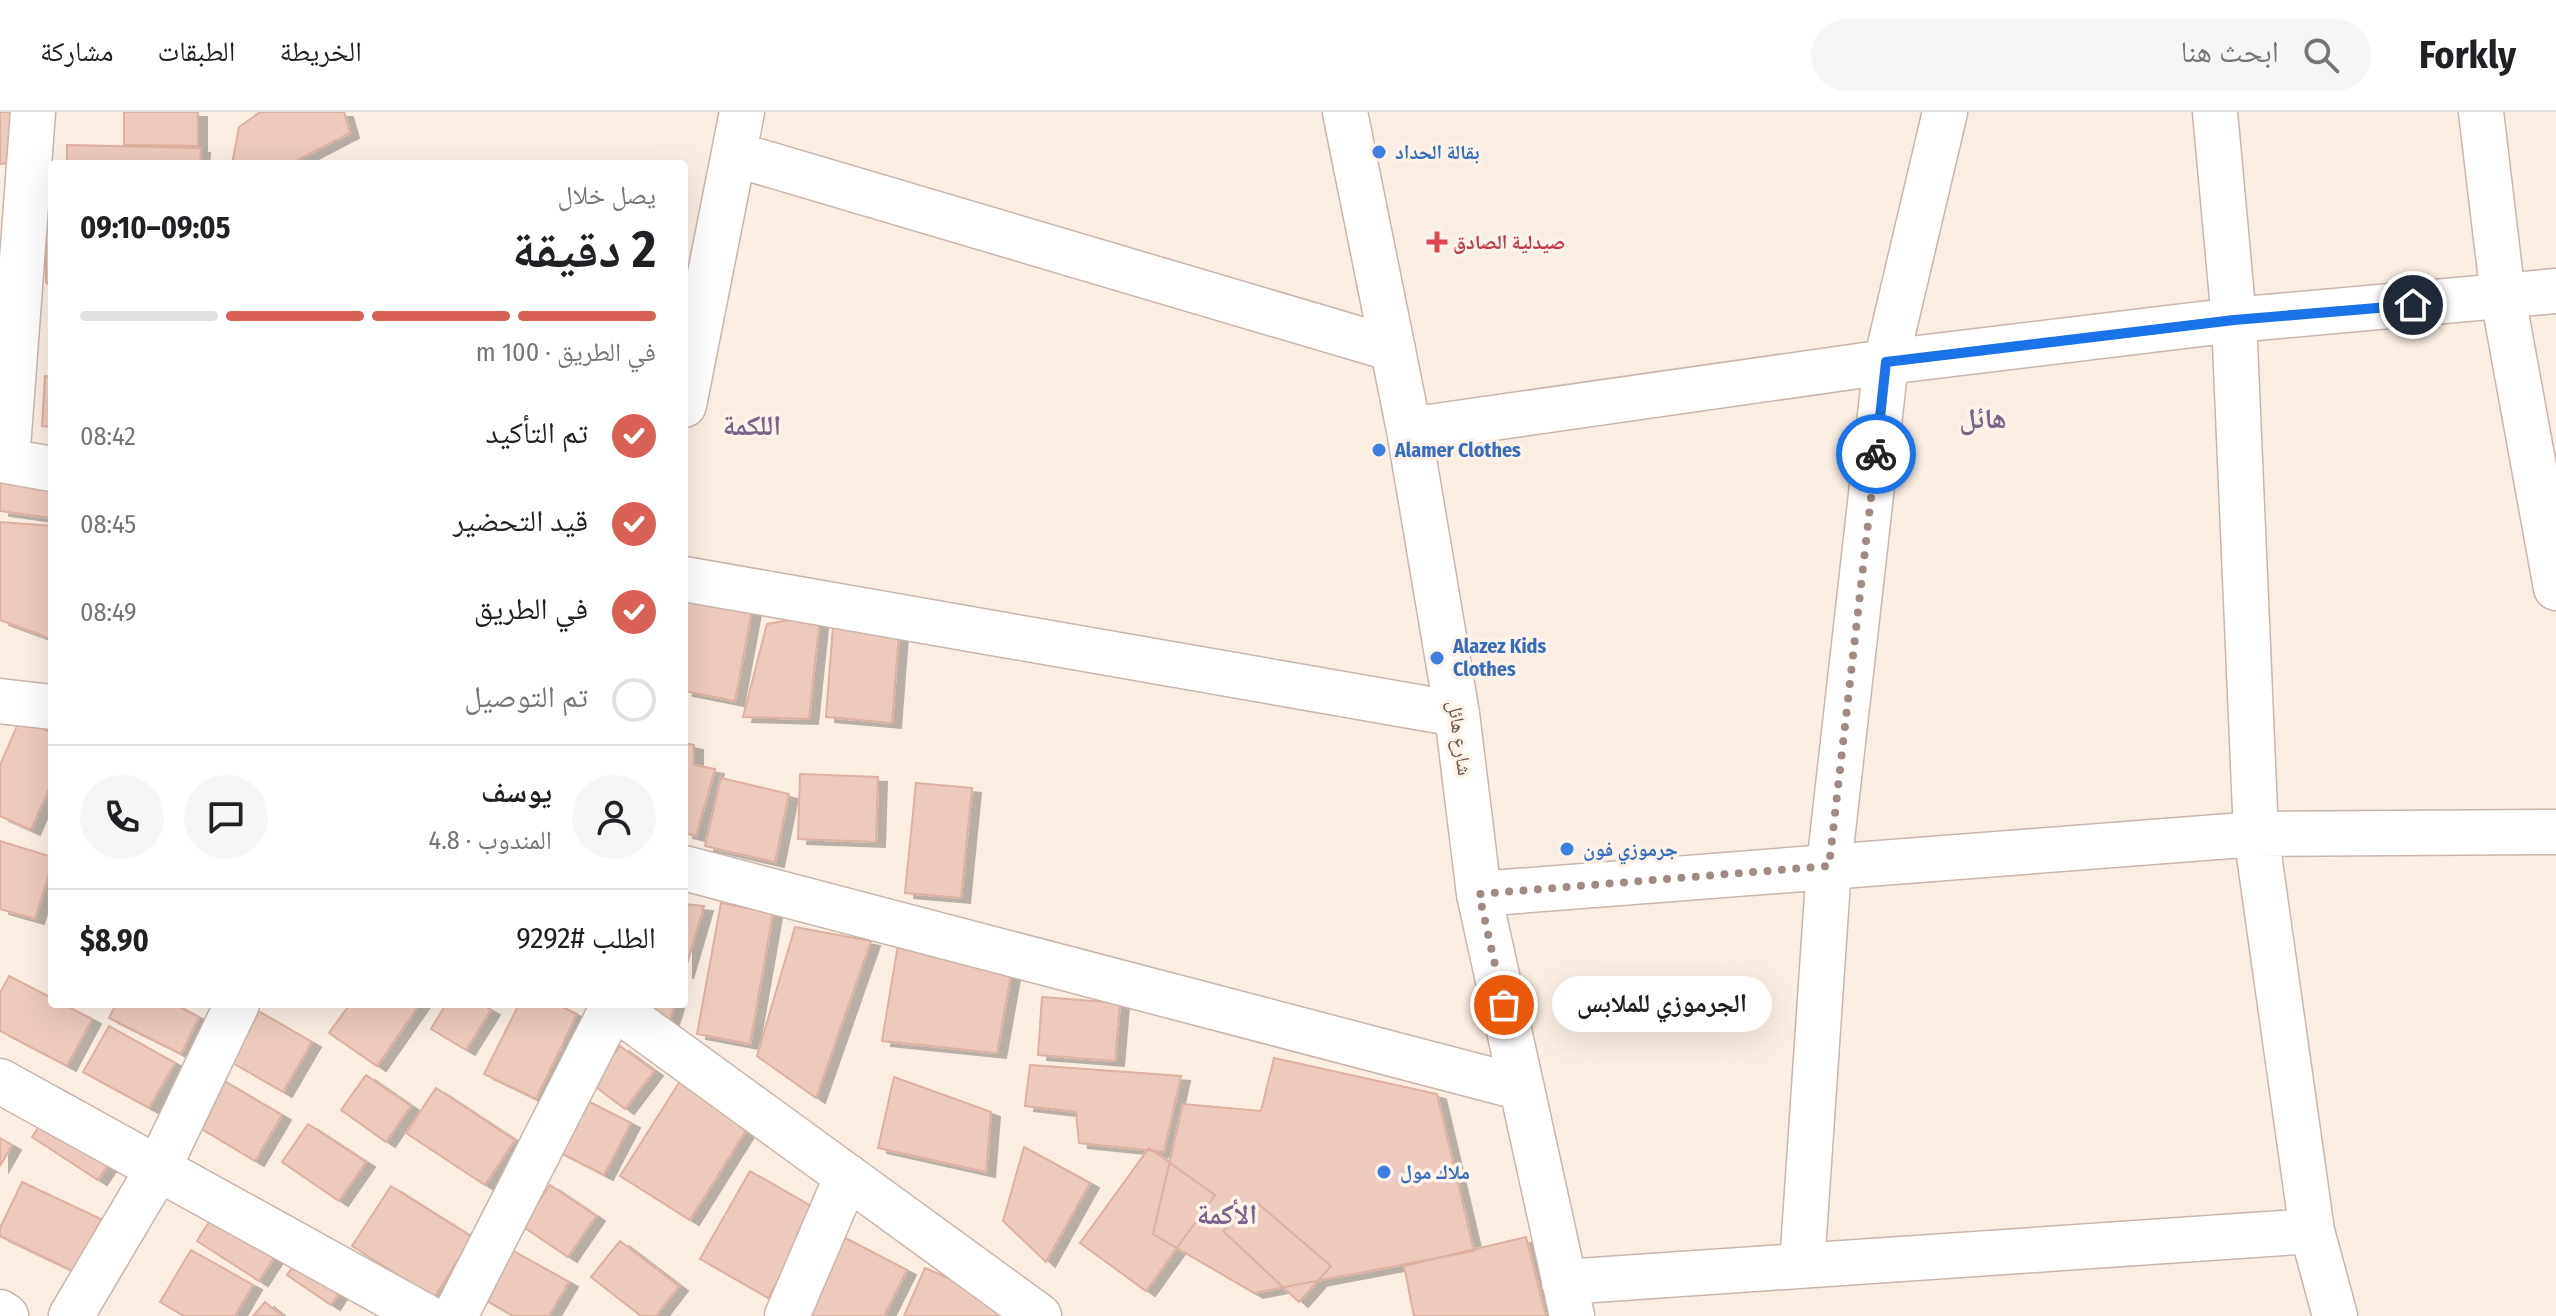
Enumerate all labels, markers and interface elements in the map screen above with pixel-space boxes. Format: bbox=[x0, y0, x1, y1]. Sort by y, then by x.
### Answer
search box bbox=[1811, 19, 2371, 91]
text: Forkly bbox=[2419, 32, 2516, 78]
icon: search bbox=[2299, 33, 2343, 77]
text: ابحث هنا bbox=[2180, 34, 2279, 70]
text: مشاركة bbox=[40, 35, 114, 68]
text: الطبقات bbox=[158, 35, 235, 68]
text: الخريطة bbox=[279, 35, 362, 68]
place label: بقالة الحداد bbox=[1395, 140, 1480, 164]
marker: بقالة الحداد bbox=[1370, 143, 1388, 161]
text: يصل خلال bbox=[558, 180, 656, 211]
text: 09:05–09:10 bbox=[80, 210, 230, 246]
text: 2 دقيقة bbox=[512, 218, 656, 281]
place label: صيدلية الصادق bbox=[1453, 230, 1565, 254]
marker: صيدلية الصادق bbox=[1428, 233, 1446, 251]
pin bbox=[2379, 271, 2447, 339]
icon: home bbox=[2391, 283, 2435, 327]
text: في الطريق · 100 m bbox=[476, 337, 656, 368]
district label: هائل bbox=[1959, 402, 2007, 436]
district label: اللكمة bbox=[723, 409, 781, 442]
icon: check bbox=[612, 414, 656, 458]
courier bbox=[1836, 414, 1916, 494]
text: تم التأكيد bbox=[485, 415, 588, 451]
text: 08:42 bbox=[80, 421, 136, 452]
icon: bike bbox=[1854, 432, 1898, 476]
place label: Alamer Clothes bbox=[1394, 438, 1521, 462]
marker: Alamer Clothes bbox=[1370, 441, 1388, 459]
icon: check bbox=[612, 502, 656, 546]
text: قيد التحضير bbox=[453, 503, 588, 539]
text: 08:45 bbox=[80, 509, 136, 540]
icon: check bbox=[612, 590, 656, 634]
text: في الطريق bbox=[474, 591, 588, 627]
text: 08:49 bbox=[80, 597, 137, 628]
place label: Alazez Kids Clothes bbox=[1452, 634, 1547, 681]
marker: Alazez Kids Clothes bbox=[1428, 649, 1446, 667]
text: تم التوصيل bbox=[464, 679, 588, 715]
street label: شارع هائل bbox=[1442, 699, 1477, 777]
text: يوسف bbox=[481, 774, 552, 810]
button: phone bbox=[80, 775, 164, 859]
button: chat bbox=[184, 775, 268, 859]
button: person bbox=[572, 775, 656, 859]
text: المندوب · 4.8 bbox=[429, 825, 552, 856]
place label: جرموزي فون bbox=[1583, 837, 1678, 865]
marker: جرموزي فون bbox=[1558, 840, 1576, 858]
text: الطلب #9292 bbox=[516, 920, 656, 956]
text: $8.90 bbox=[80, 923, 149, 959]
pin bbox=[1470, 971, 1538, 1039]
callout: الجرموزي للملابس bbox=[1552, 977, 1772, 1033]
icon: bag bbox=[1482, 983, 1526, 1027]
text: الجرموزي للملابس bbox=[1577, 988, 1747, 1019]
place label: ملاك مول bbox=[1400, 1160, 1470, 1184]
marker: ملاك مول bbox=[1375, 1163, 1393, 1181]
district label: الأكمة bbox=[1197, 1198, 1257, 1231]

